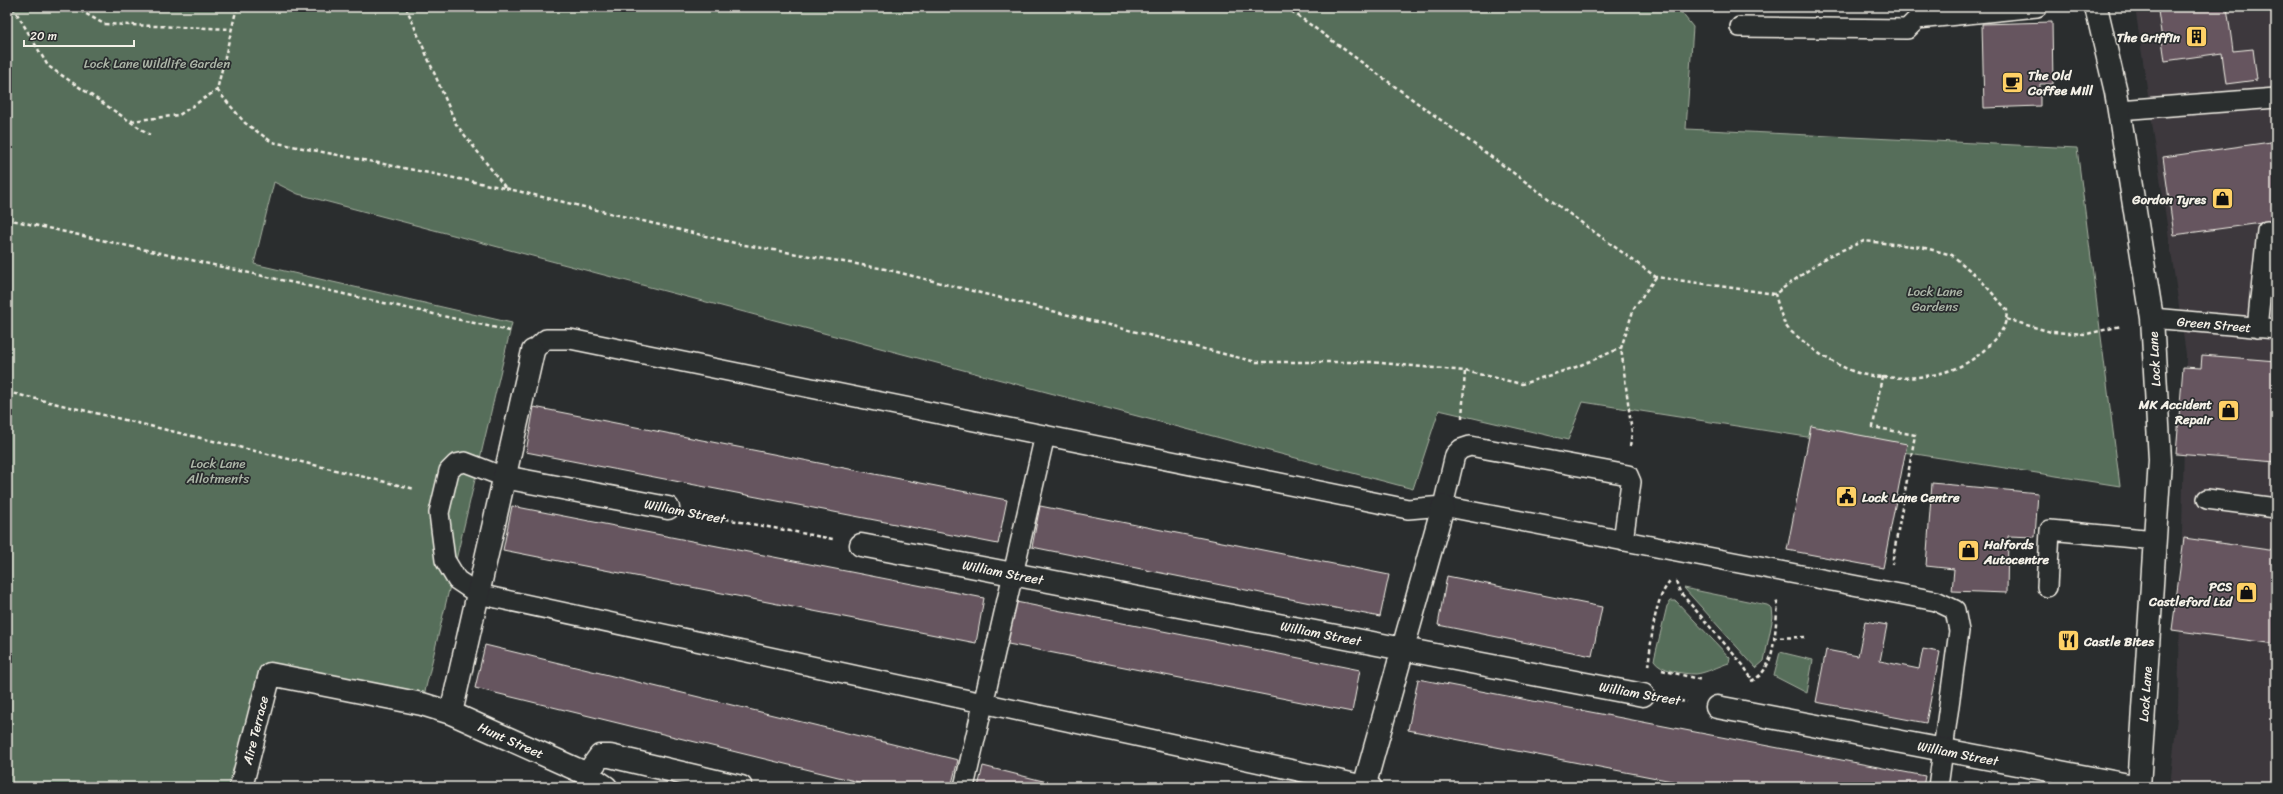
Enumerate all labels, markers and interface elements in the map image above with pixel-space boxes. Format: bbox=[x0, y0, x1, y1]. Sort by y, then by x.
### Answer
scale bar bbox=[24, 22, 134, 48]
building icon: The Griffin bbox=[2183, 24, 2209, 50]
text: 20 m bbox=[30, 25, 57, 47]
place label: The Griffin bbox=[2117, 26, 2181, 49]
park label: Lock Lane Wildlife Garden bbox=[84, 52, 230, 75]
place label: The Old Coffee Mill bbox=[2027, 64, 2094, 102]
cafe icon: The Old Coffee Mill bbox=[1999, 69, 2025, 95]
shop icon: Gordon Tyres bbox=[2209, 186, 2235, 212]
place label: Gordon Tyres bbox=[2131, 188, 2207, 211]
park label: Lock Lane Gardens bbox=[1907, 280, 1963, 318]
street label: Green Street bbox=[2176, 310, 2252, 339]
street label: Lock Lane bbox=[2142, 331, 2167, 387]
place label: MK Accident Repair bbox=[2138, 393, 2214, 431]
shop icon: MK Accident Repair bbox=[2215, 398, 2241, 424]
park label: Lock Lane Allotments bbox=[186, 452, 250, 490]
public building icon: Lock Lane Centre bbox=[1834, 484, 1860, 510]
place label: Lock Lane Centre bbox=[1862, 486, 1960, 509]
street label: William Street bbox=[642, 492, 728, 531]
place label: Halfords Autocentre bbox=[1983, 533, 2050, 571]
shop icon: Halfords Autocentre bbox=[1955, 538, 1981, 564]
street label: William Street bbox=[960, 553, 1046, 592]
place label: PCS Castleford Ltd bbox=[2148, 575, 2233, 613]
shop icon: PCS Castleford Ltd bbox=[2234, 580, 2260, 606]
street label: William Street bbox=[1278, 614, 1364, 653]
restaurant icon: Castle Bites bbox=[2055, 628, 2081, 654]
place label: Castle Bites bbox=[2083, 630, 2155, 653]
street label: Lock Lane bbox=[2132, 666, 2159, 722]
street label: William Street bbox=[1597, 675, 1683, 712]
street label: Aire Terrace bbox=[236, 693, 275, 768]
street label: Hunt Street bbox=[474, 716, 548, 765]
street label: William Street bbox=[1915, 734, 2001, 773]

